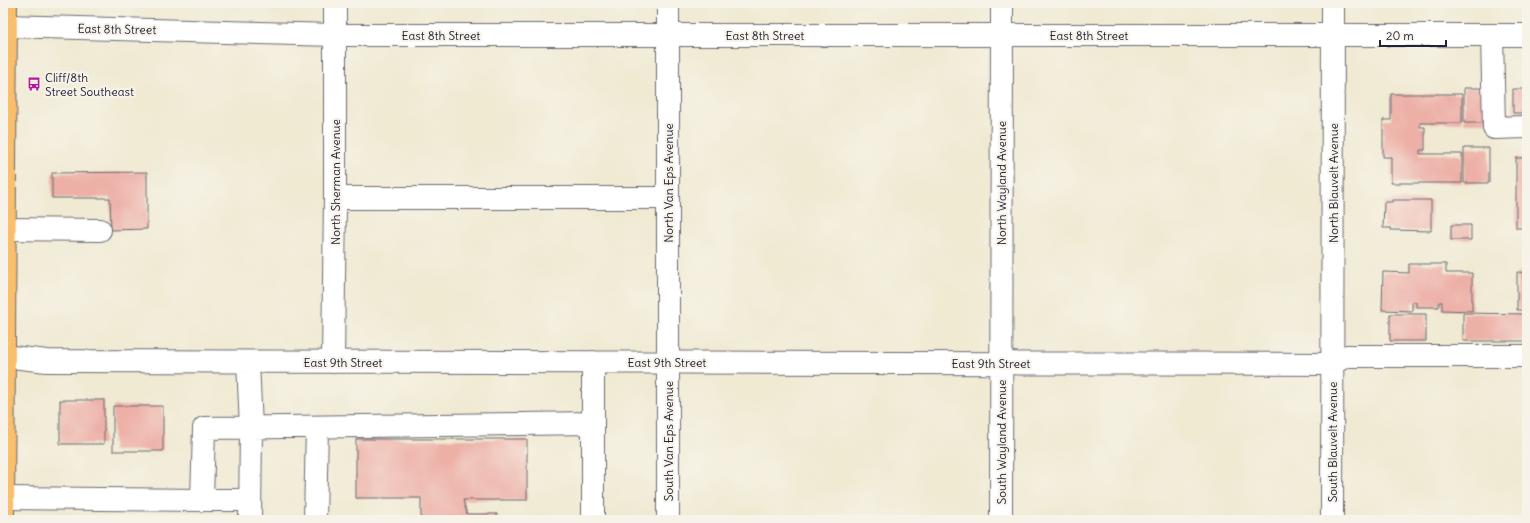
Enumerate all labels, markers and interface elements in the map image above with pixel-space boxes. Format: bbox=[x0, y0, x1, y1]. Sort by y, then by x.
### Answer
street label: East 8th Street bbox=[77, 21, 157, 37]
scale bar bbox=[1380, 22, 1446, 48]
street label: East 8th Street bbox=[402, 28, 480, 43]
street label: East 8th Street bbox=[726, 28, 804, 43]
street label: East 8th Street bbox=[1050, 28, 1128, 43]
text: 20 m bbox=[1386, 28, 1414, 43]
place label: Cliff/8th Street Southeast bbox=[45, 70, 134, 99]
bus stop icon: Cliff/8th Street Southeast bbox=[26, 76, 42, 92]
street label: North Sherman Avenue bbox=[328, 119, 343, 245]
street label: North Wayland Avenue bbox=[994, 121, 1009, 245]
street label: North Van Eps Avenue bbox=[661, 123, 676, 243]
street label: North Blauvelt Avenue bbox=[1326, 123, 1341, 243]
street label: East 9th Street bbox=[304, 355, 382, 370]
street label: East 9th Street bbox=[628, 355, 706, 370]
street label: East 9th Street bbox=[952, 356, 1030, 371]
street label: South Wayland Avenue bbox=[994, 380, 1009, 505]
street label: South Van Eps Avenue bbox=[661, 381, 676, 501]
street label: South Blauvelt Avenue bbox=[1325, 382, 1340, 502]

